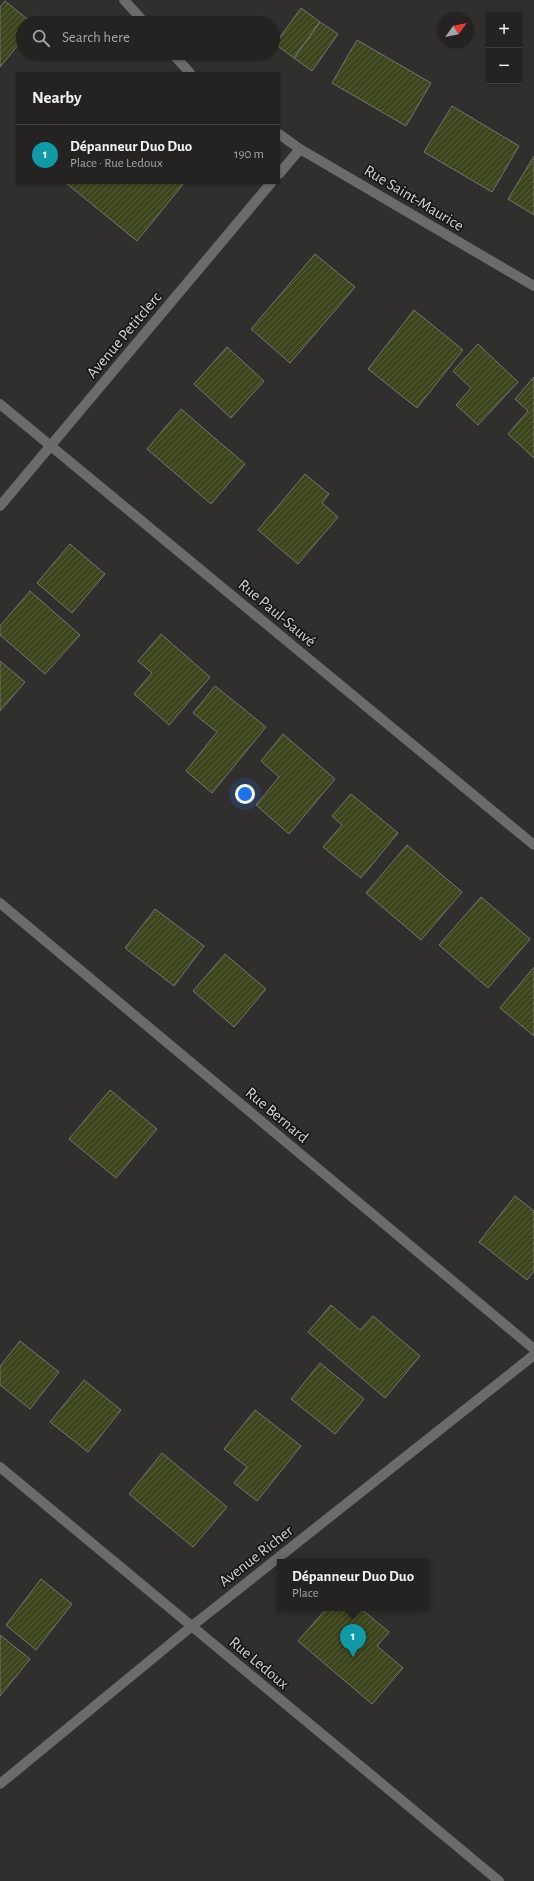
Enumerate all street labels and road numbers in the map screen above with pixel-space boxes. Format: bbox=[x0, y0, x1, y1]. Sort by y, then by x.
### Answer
street label: Rue Saint-Maurice bbox=[361, 162, 467, 234]
street label: Avenue Petitclerc bbox=[83, 289, 165, 381]
street label: Rue Paul-Sauvé bbox=[235, 576, 319, 650]
street label: Rue Bernard bbox=[243, 1084, 311, 1146]
street label: Avenue Richer bbox=[216, 1522, 297, 1590]
street label: Rue Ledoux bbox=[226, 1634, 292, 1692]

